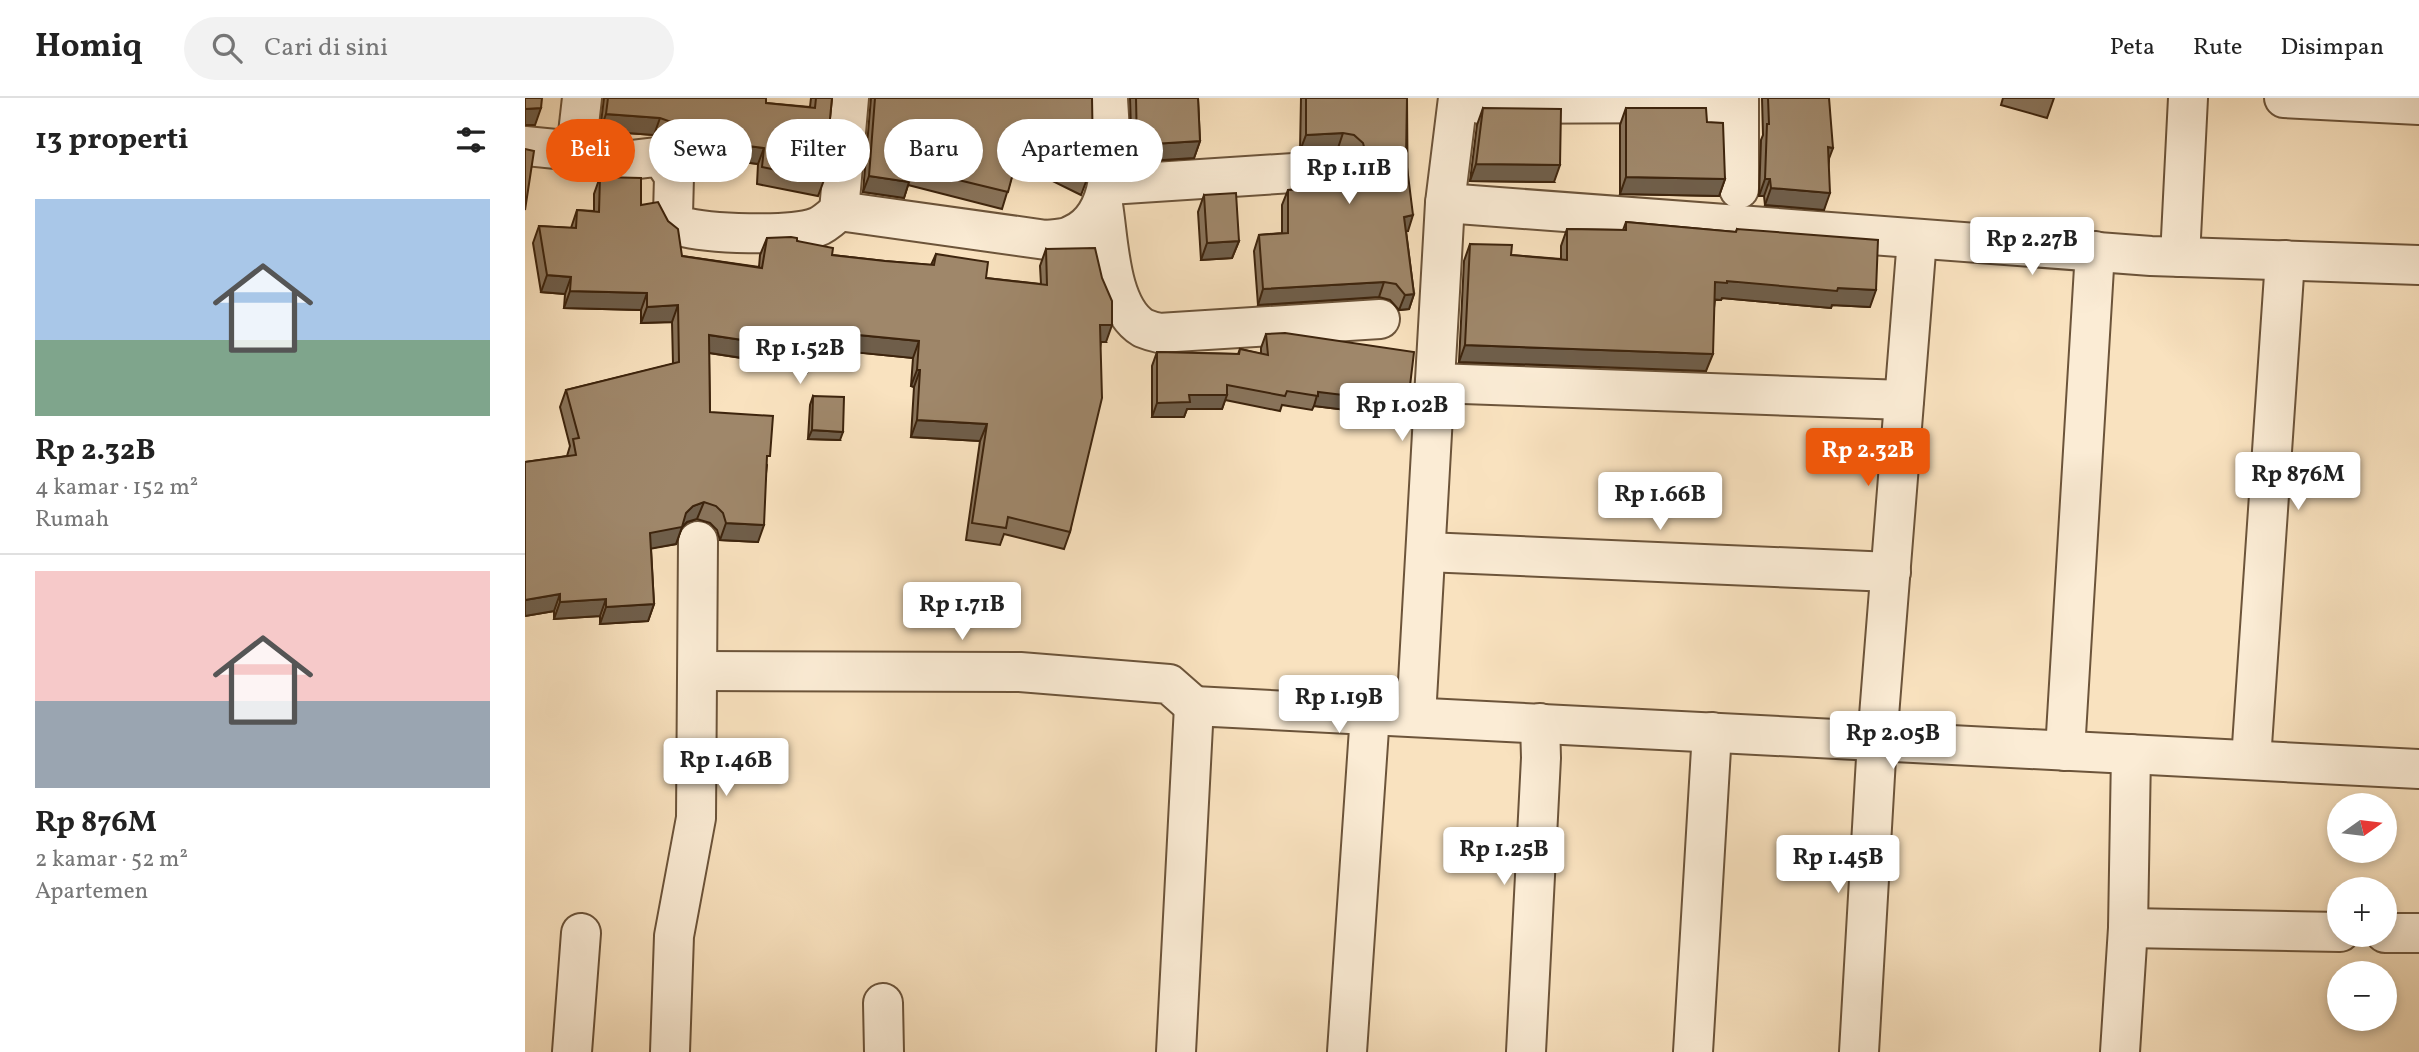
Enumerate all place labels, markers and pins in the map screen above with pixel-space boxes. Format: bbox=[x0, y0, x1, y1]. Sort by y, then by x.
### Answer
pin: Rp 1.11B bbox=[1277, 146, 1421, 206]
pin: Rp 2.27B bbox=[1960, 218, 2104, 277]
pin: Rp 1.52B bbox=[728, 327, 872, 386]
pin: Rp 1.02B bbox=[1330, 384, 1474, 443]
pin: Rp 2.32B bbox=[1796, 428, 1940, 488]
pin: Rp 876M bbox=[2233, 452, 2363, 512]
pin: Rp 1.66B bbox=[1588, 472, 1732, 532]
pin: Rp 1.71B bbox=[890, 582, 1034, 642]
pin: Rp 1.19B bbox=[1267, 676, 1411, 735]
pin: Rp 2.05B bbox=[1821, 712, 1965, 771]
pin: Rp 1.46B bbox=[654, 738, 798, 798]
pin: Rp 1.25B bbox=[1432, 828, 1576, 887]
pin: Rp 1.45B bbox=[1766, 836, 1910, 895]

